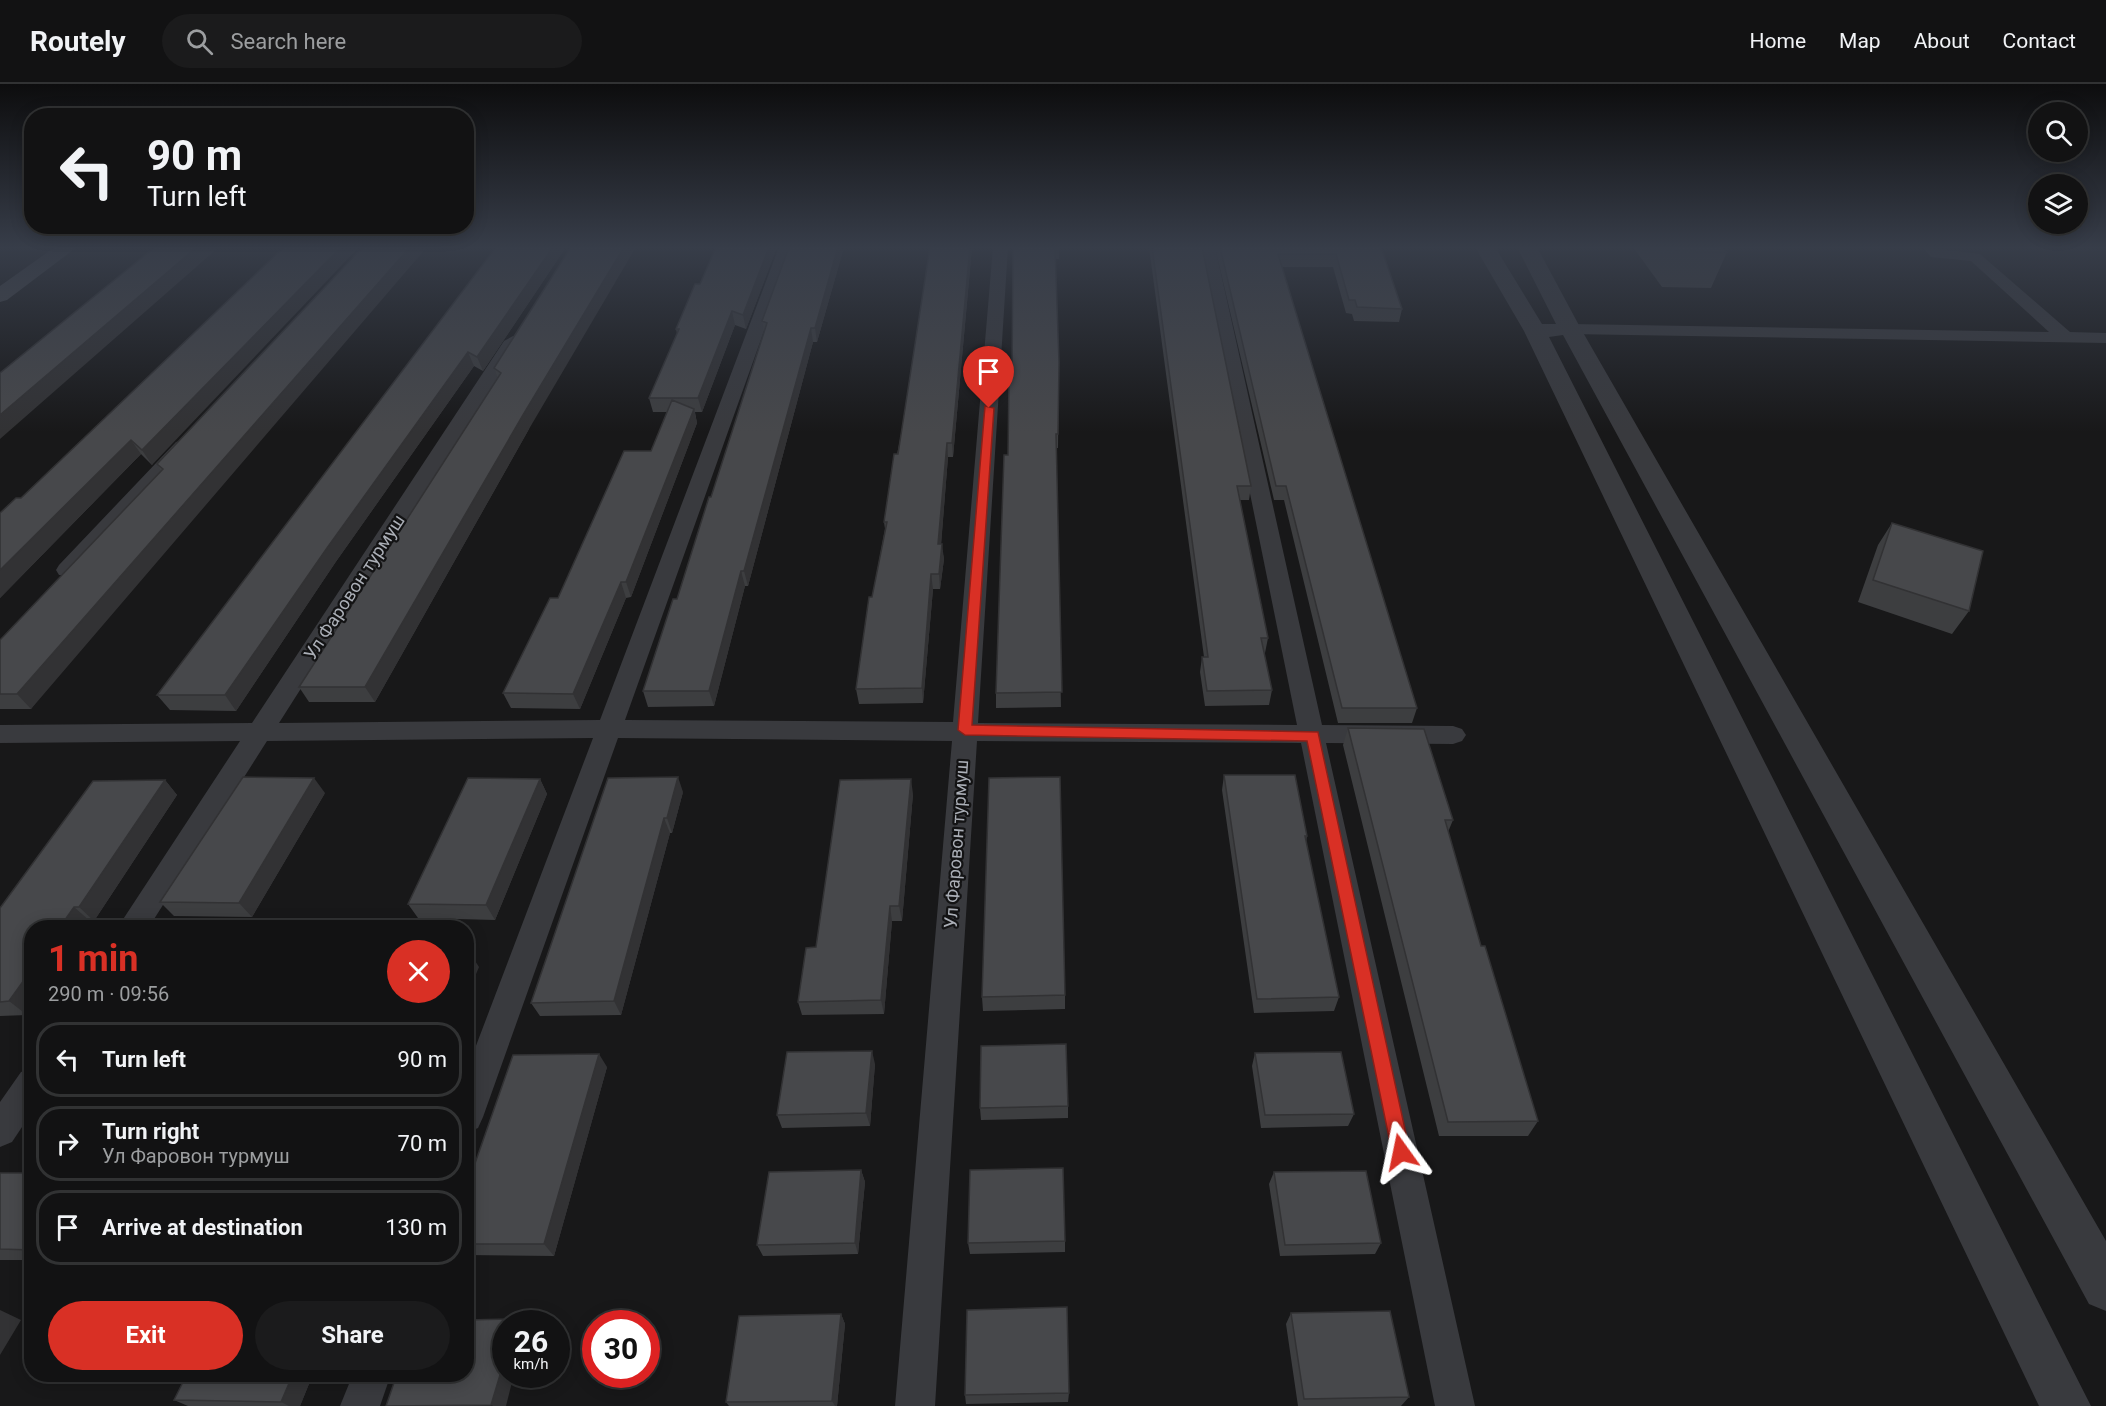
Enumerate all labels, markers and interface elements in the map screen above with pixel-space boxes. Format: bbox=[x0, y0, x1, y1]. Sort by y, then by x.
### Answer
search box bbox=[162, 14, 582, 68]
text: Routely bbox=[30, 25, 126, 58]
icon: search bbox=[183, 25, 216, 58]
text: Search here bbox=[231, 29, 346, 54]
text: Home bbox=[1750, 29, 1806, 53]
text: Map bbox=[1839, 29, 1881, 53]
text: About bbox=[1914, 29, 1970, 53]
text: Contact bbox=[2003, 29, 2076, 53]
map controls bbox=[2028, 102, 2088, 234]
button: search bbox=[2028, 102, 2088, 162]
text: 90 m bbox=[147, 131, 242, 180]
icon: left bbox=[48, 132, 126, 210]
button: layers bbox=[2028, 174, 2088, 234]
text: Turn left bbox=[147, 181, 247, 213]
pin bbox=[963, 346, 1014, 408]
icon: arrive bbox=[972, 355, 1005, 388]
street label: Ул Фаровон турмуш bbox=[299, 510, 409, 664]
street label: Ул Фаровон турмуш bbox=[940, 759, 972, 929]
text: 1 min bbox=[48, 938, 139, 980]
button: close bbox=[387, 940, 450, 1003]
text: 290 m · 09:56 bbox=[48, 982, 169, 1006]
icon: left bbox=[51, 1043, 84, 1076]
text: Turn left bbox=[102, 1047, 186, 1072]
text: 90 m bbox=[398, 1047, 447, 1072]
text: Turn right bbox=[102, 1119, 199, 1144]
position arrow bbox=[1369, 1120, 1433, 1184]
icon: right bbox=[51, 1127, 84, 1160]
text: 70 m bbox=[398, 1131, 447, 1156]
text: Ул Фаровон турмуш bbox=[102, 1144, 290, 1168]
icon: arrive bbox=[51, 1211, 84, 1244]
text: Arrive at destination bbox=[102, 1215, 303, 1240]
text: 130 m bbox=[385, 1215, 447, 1240]
button: Exit bbox=[48, 1301, 243, 1370]
button: Share bbox=[255, 1301, 450, 1370]
speed limit sign: 30 bbox=[582, 1310, 660, 1388]
text: 26 bbox=[514, 1324, 548, 1359]
text: km/h bbox=[513, 1355, 549, 1373]

